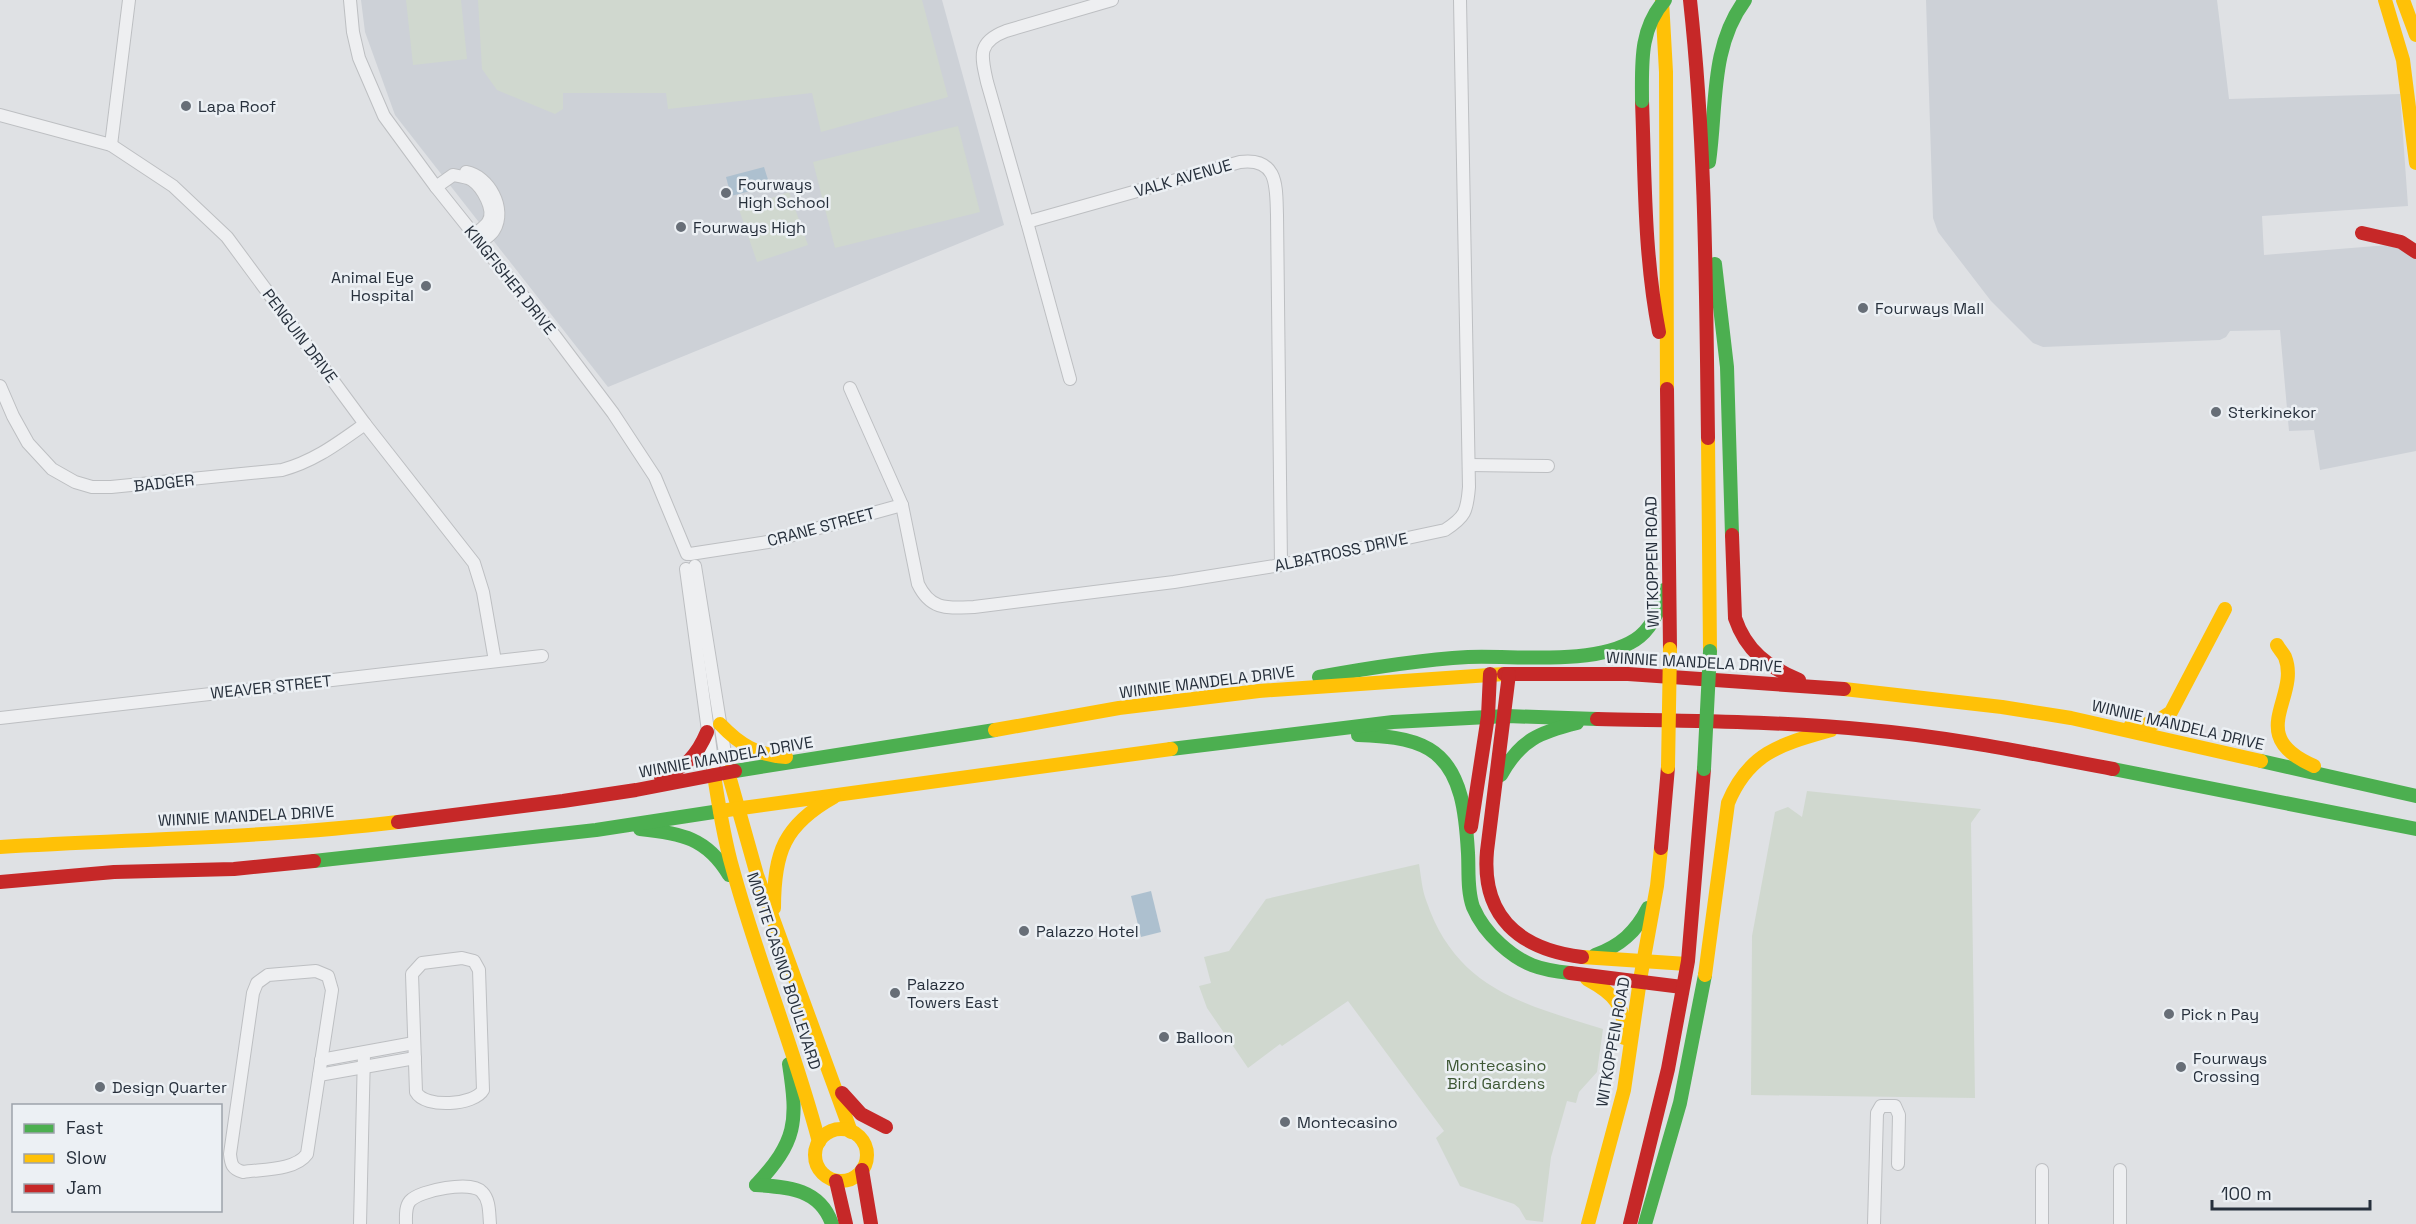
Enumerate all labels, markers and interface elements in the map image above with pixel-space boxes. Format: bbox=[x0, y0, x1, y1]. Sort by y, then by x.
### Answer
place label: Lapa Roof bbox=[198, 96, 276, 117]
marker: Lapa Roof bbox=[179, 99, 193, 113]
street label: VALK AVENUE bbox=[1132, 154, 1234, 202]
place label: Fourways High School bbox=[738, 174, 829, 213]
marker: Fourways High School bbox=[719, 186, 733, 200]
place label: Fourways High bbox=[693, 217, 806, 238]
marker: Fourways High bbox=[674, 220, 688, 234]
street label: KINGFISHER DRIVE bbox=[460, 221, 560, 339]
place label: Animal Eye Hospital bbox=[331, 267, 414, 306]
marker: Animal Eye Hospital bbox=[419, 279, 433, 293]
street label: PENGUIN DRIVE bbox=[258, 285, 342, 387]
place label: Fourways Mall bbox=[1875, 298, 1984, 319]
marker: Fourways Mall bbox=[1856, 301, 1870, 315]
place label: Sterkinekor bbox=[2228, 402, 2316, 423]
marker: Sterkinekor bbox=[2209, 405, 2223, 419]
street label: BADGER bbox=[133, 469, 195, 497]
street label: WITKOPPEN ROAD bbox=[1640, 496, 1664, 628]
street label: CRANE STREET bbox=[765, 503, 877, 551]
street label: ALBATROSS DRIVE bbox=[1272, 528, 1410, 576]
street label: WINNIE MANDELA DRIVE bbox=[1605, 647, 1783, 677]
street label: WINNIE MANDELA DRIVE bbox=[1118, 661, 1296, 703]
street label: WEAVER STREET bbox=[209, 670, 333, 704]
street label: WINNIE MANDELA DRIVE bbox=[2090, 695, 2266, 755]
street label: WINNIE MANDELA DRIVE bbox=[637, 731, 815, 783]
street label: WINNIE MANDELA DRIVE bbox=[157, 801, 335, 831]
street label: MONTE CASINO BOULEVARD bbox=[742, 870, 826, 1072]
place label: Palazzo Hotel bbox=[1036, 921, 1139, 942]
marker: Palazzo Hotel bbox=[1017, 924, 1031, 938]
place label: Palazzo Towers East bbox=[907, 974, 999, 1013]
street label: WITKOPPEN ROAD bbox=[1591, 975, 1635, 1109]
marker: Palazzo Towers East bbox=[888, 986, 902, 1000]
place label: Pick n Pay bbox=[2181, 1004, 2259, 1025]
marker: Pick n Pay bbox=[2162, 1007, 2176, 1021]
place label: Balloon bbox=[1176, 1027, 1233, 1048]
marker: Balloon bbox=[1157, 1030, 1171, 1044]
place label: Fourways Crossing bbox=[2193, 1048, 2267, 1087]
park label: Montecasino Bird Gardens bbox=[1446, 1055, 1546, 1094]
marker: Fourways Crossing bbox=[2174, 1060, 2188, 1074]
place label: Design Quarter bbox=[112, 1077, 227, 1098]
marker: Design Quarter bbox=[93, 1080, 107, 1094]
legend bbox=[12, 1104, 222, 1212]
place label: Montecasino bbox=[1297, 1112, 1398, 1133]
marker: Montecasino bbox=[1278, 1115, 1292, 1129]
text: Fast bbox=[66, 1116, 103, 1139]
text: Slow bbox=[66, 1146, 107, 1169]
scale bar bbox=[2212, 1173, 2370, 1211]
text: Jam bbox=[66, 1176, 102, 1199]
text: 100 m bbox=[2221, 1182, 2272, 1205]

